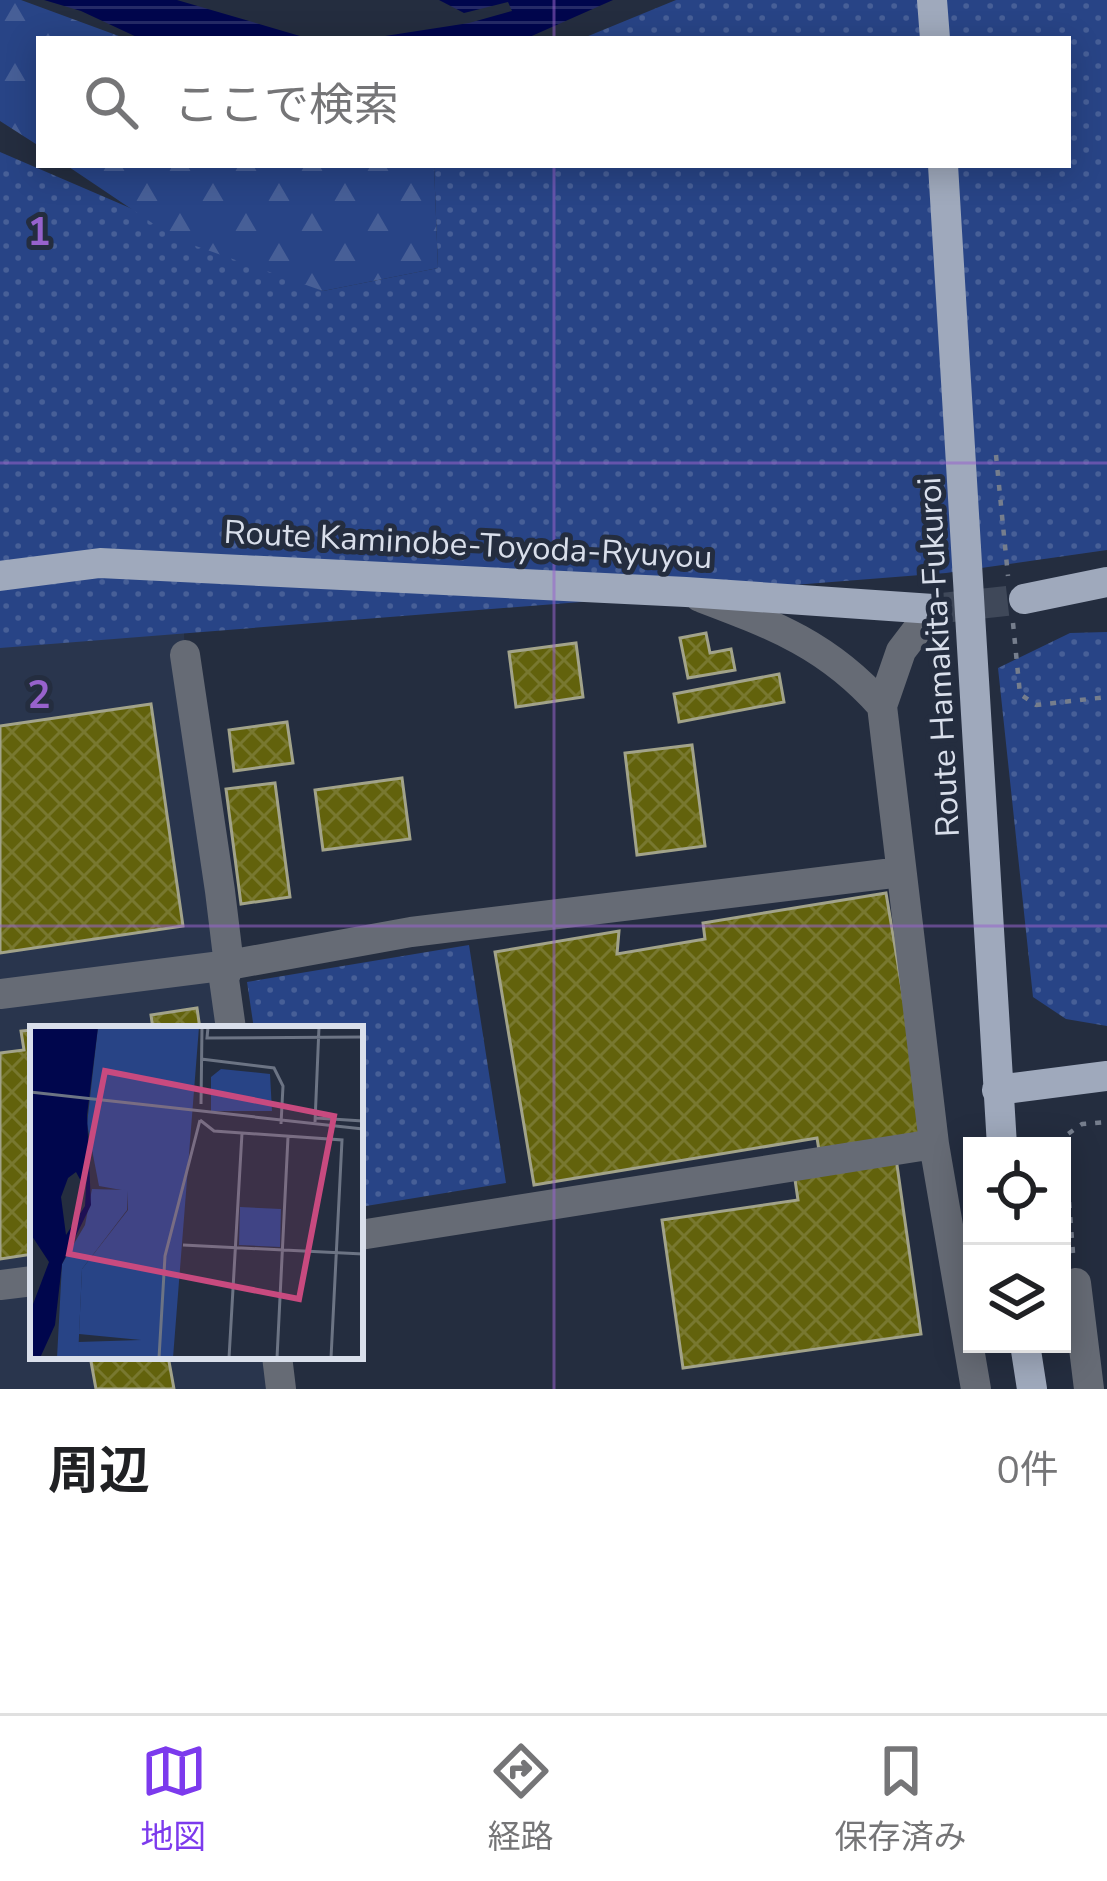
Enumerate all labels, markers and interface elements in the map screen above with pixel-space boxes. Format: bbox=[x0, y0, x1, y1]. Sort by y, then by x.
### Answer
search box bbox=[36, 36, 1071, 168]
icon: search bbox=[78, 69, 144, 135]
text: ここで検索 bbox=[174, 75, 399, 136]
text: 1 bbox=[27, 206, 51, 259]
street label: Route Hamakita-Fukuroi bbox=[907, 476, 971, 838]
street label: Route Kaminobe-Toyoda-Ryuyou bbox=[223, 510, 713, 580]
text: 2 bbox=[27, 669, 51, 722]
inset map bbox=[30, 1026, 363, 1359]
map controls bbox=[963, 1137, 1071, 1353]
button: locate bbox=[963, 1137, 1071, 1245]
button: layers bbox=[963, 1245, 1071, 1353]
text: 周辺 bbox=[48, 1436, 150, 1506]
text: 0件 bbox=[997, 1444, 1059, 1497]
tab: 地図 bbox=[141, 1738, 207, 1860]
tab: 経路 bbox=[488, 1738, 554, 1860]
tab: 保存済み bbox=[835, 1738, 967, 1860]

